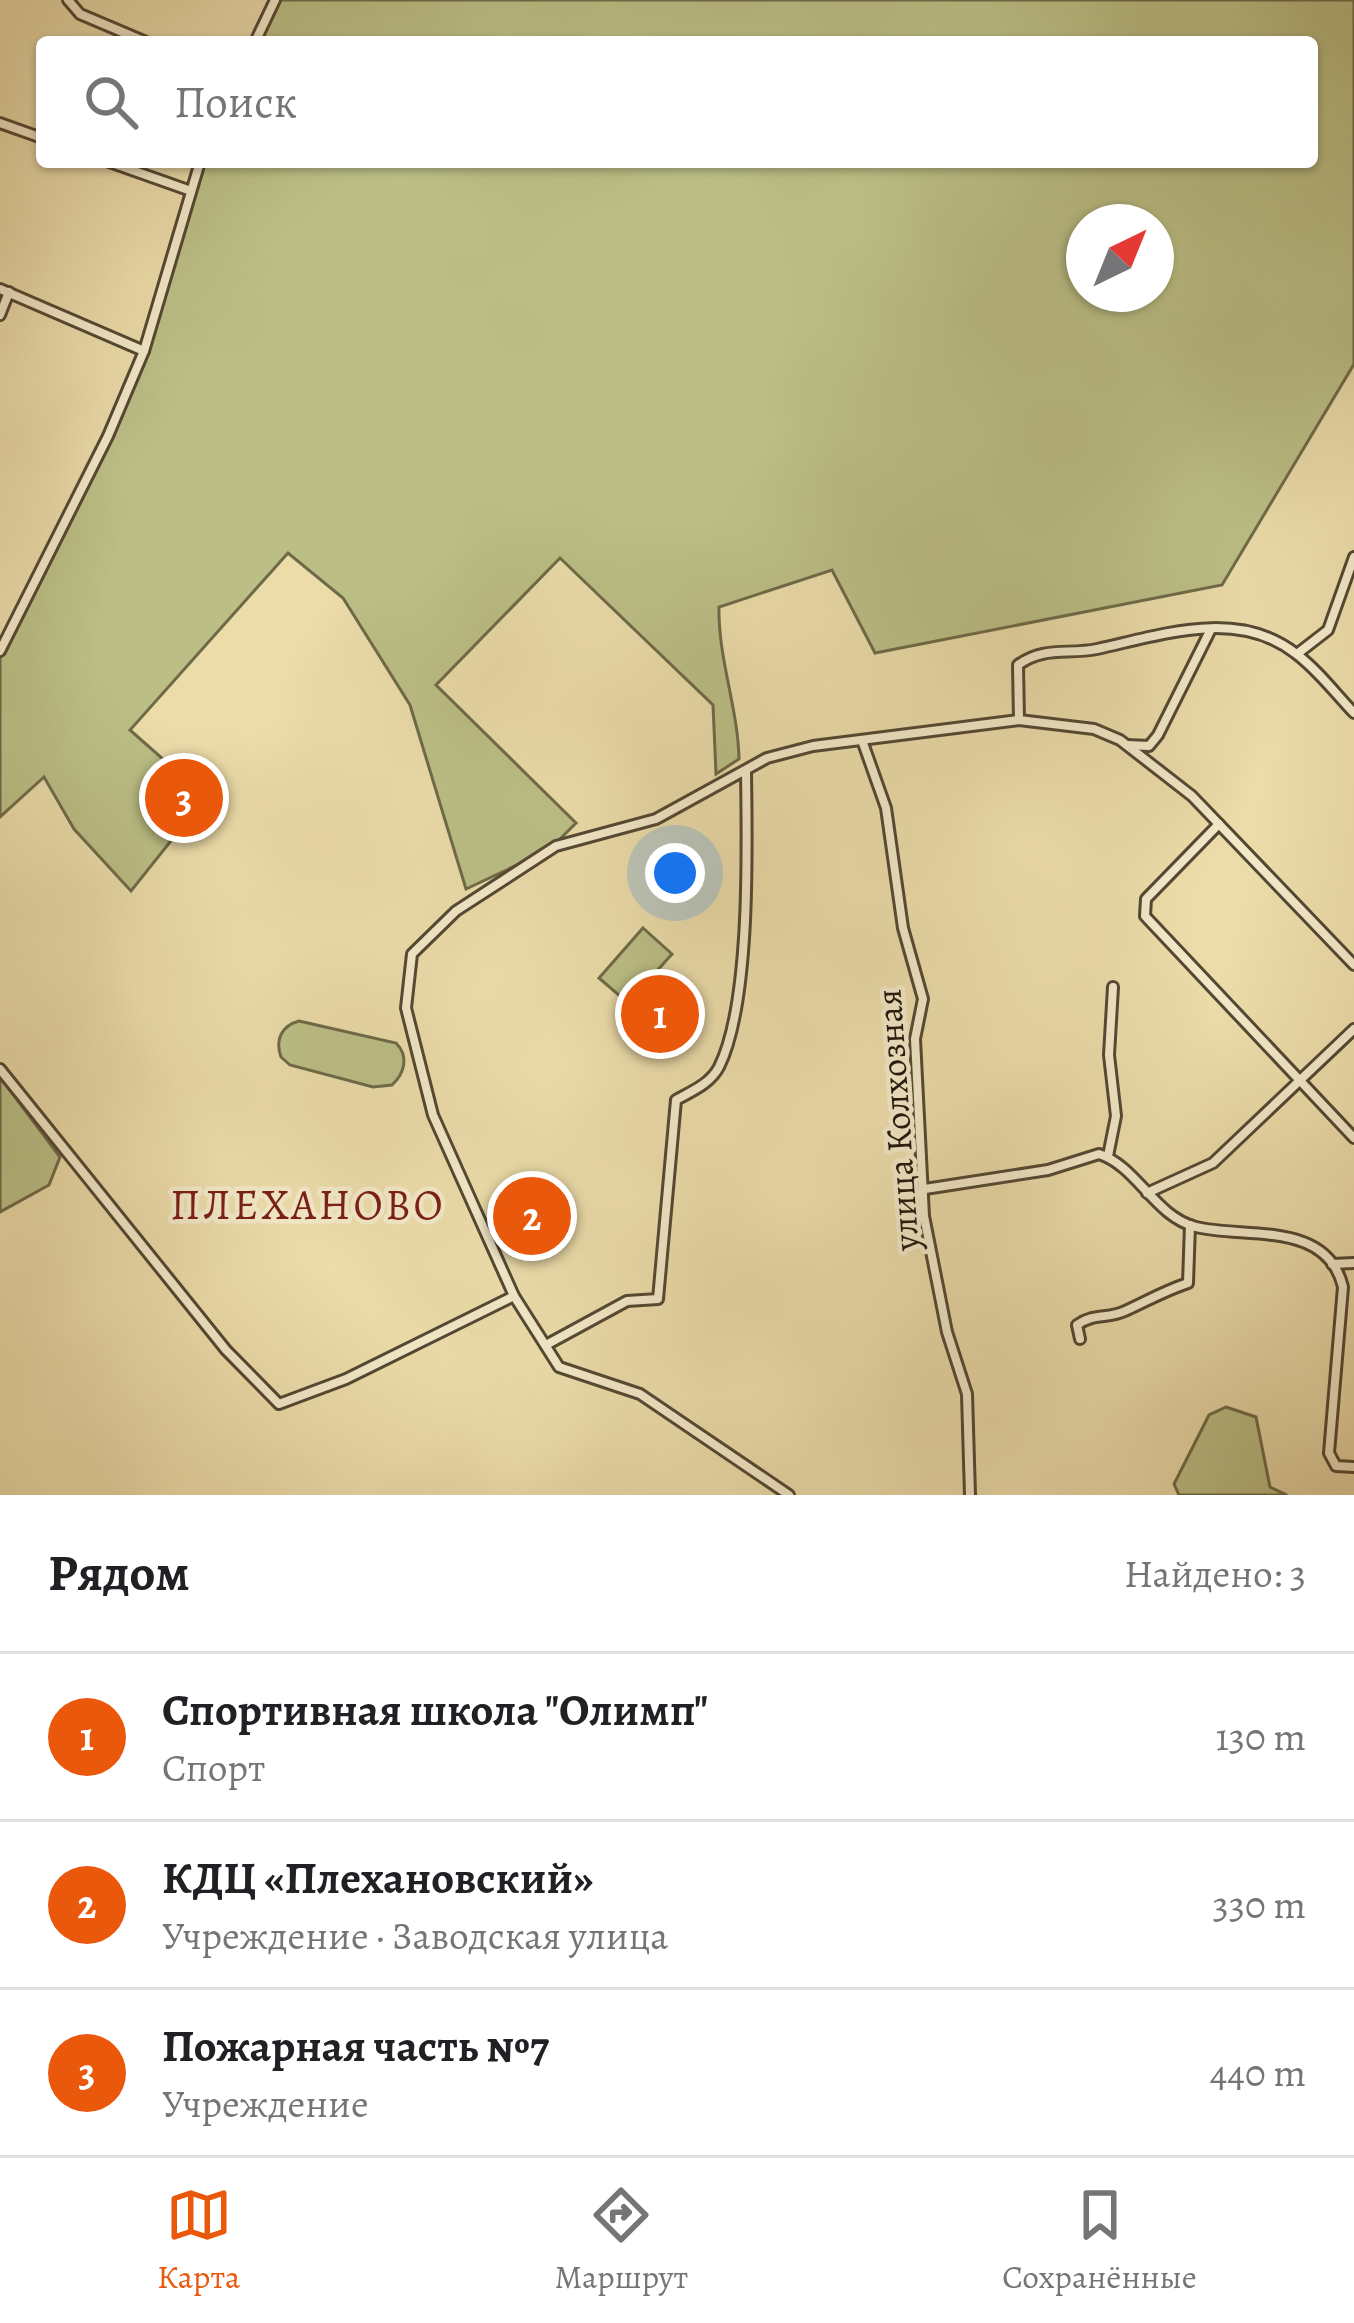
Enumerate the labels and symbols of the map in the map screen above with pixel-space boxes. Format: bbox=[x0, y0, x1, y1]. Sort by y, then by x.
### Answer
north arrow bbox=[1066, 204, 1174, 312]
pin: 3 bbox=[145, 753, 223, 843]
your location bbox=[645, 843, 705, 903]
pin: 1 bbox=[621, 969, 699, 1059]
street label: улица Колхозная bbox=[863, 987, 931, 1254]
pin: 2 bbox=[493, 1171, 571, 1261]
district label: ПЛЕХАНОВО bbox=[170, 1176, 446, 1233]

